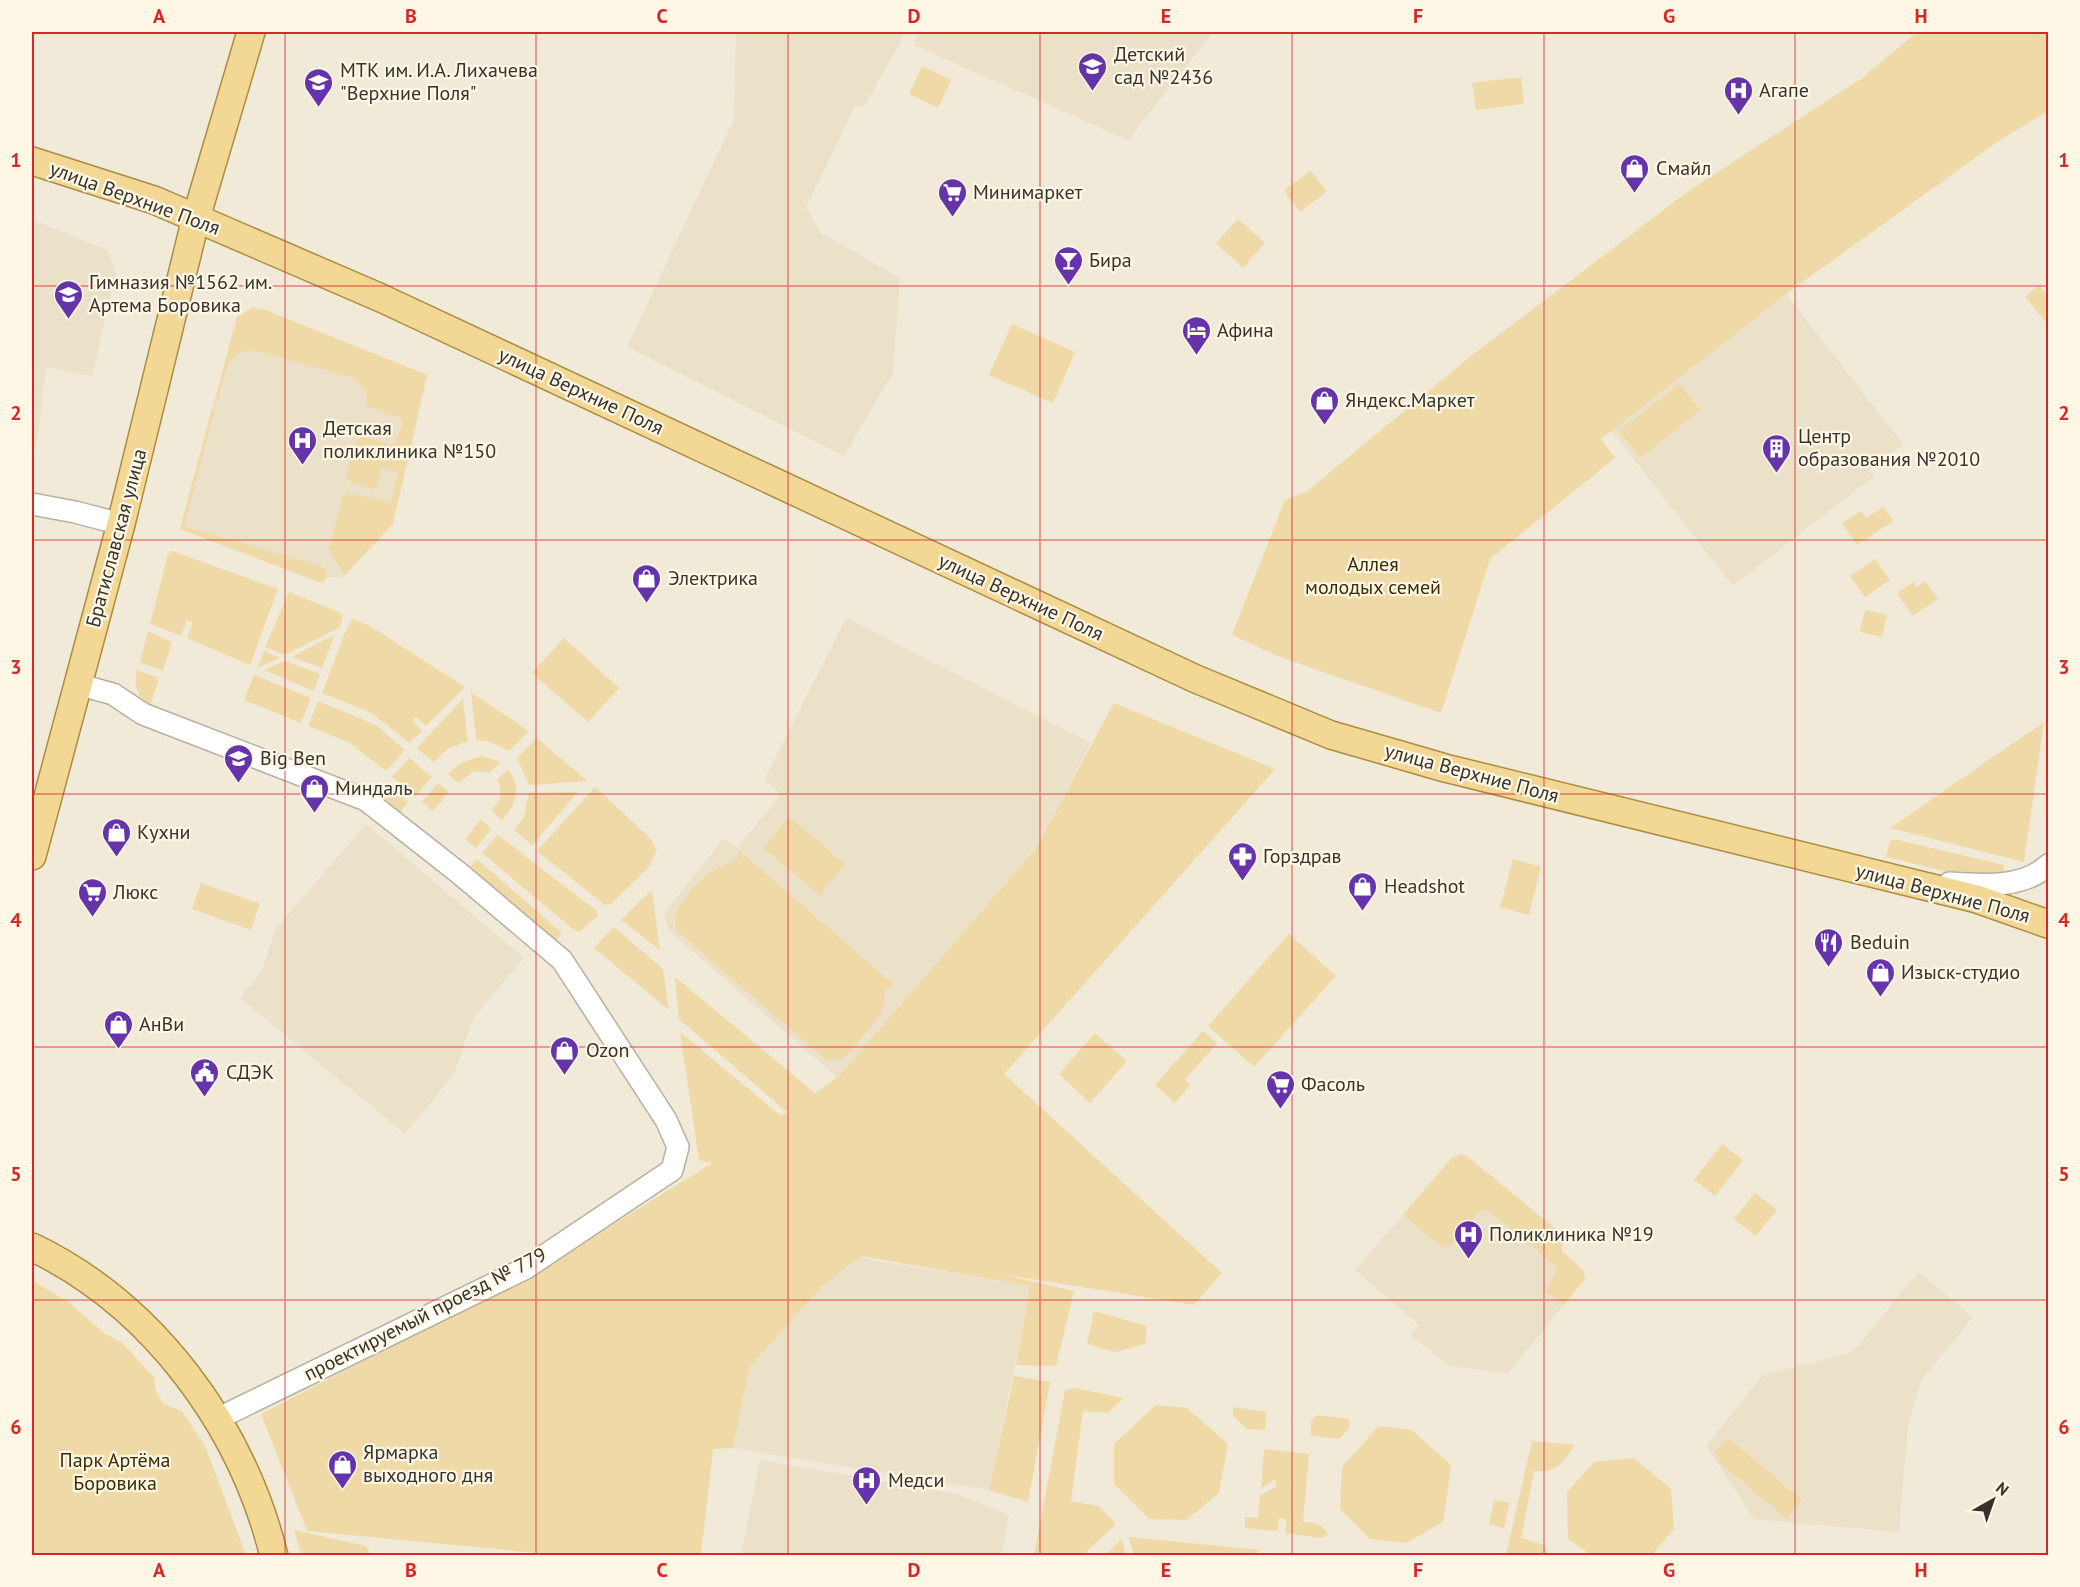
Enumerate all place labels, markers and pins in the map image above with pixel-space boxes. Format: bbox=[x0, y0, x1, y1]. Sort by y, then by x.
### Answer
place label: Детский сад №2436 bbox=[1114, 41, 1213, 90]
school or university icon: Детский сад №2436 bbox=[1077, 50, 1109, 92]
place label: МТК им. И.А. Лихачева "Верхние Поля" bbox=[340, 57, 538, 106]
school or university icon: МТК им. И.А. Лихачева "Верхние Поля" bbox=[303, 66, 335, 108]
hospital icon: Агапе bbox=[1722, 74, 1754, 116]
place label: Агапе bbox=[1759, 77, 1809, 103]
shop icon: Смайл bbox=[1619, 152, 1651, 194]
place label: Смайл bbox=[1656, 155, 1711, 181]
supermarket icon: Минимаркет bbox=[936, 176, 968, 218]
place label: Минимаркет bbox=[973, 179, 1083, 205]
bar icon: Бира bbox=[1052, 244, 1084, 286]
place label: Бира bbox=[1089, 247, 1132, 273]
place label: Гимназия №1562 им. Артема Боровика bbox=[89, 269, 272, 318]
school or university icon: Гимназия №1562 им. Артема Боровика bbox=[52, 278, 84, 320]
hotel icon: Афина bbox=[1180, 314, 1212, 356]
place label: Афина bbox=[1217, 317, 1274, 343]
shop icon: Яндекс.Маркет bbox=[1308, 384, 1340, 426]
place label: Яндекс.Маркет bbox=[1345, 387, 1475, 413]
place label: Детская поликлиника №150 bbox=[323, 415, 496, 464]
place label: Центр образования №2010 bbox=[1798, 423, 1980, 472]
hospital icon: Детская поликлиника №150 bbox=[286, 424, 318, 466]
building icon: Центр образования №2010 bbox=[1761, 432, 1793, 474]
shop icon: Электрика bbox=[631, 562, 663, 604]
place label: Электрика bbox=[668, 565, 758, 591]
school or university icon: Big Ben bbox=[223, 742, 255, 784]
place label: Big Ben bbox=[260, 745, 326, 771]
shop icon: Миндаль bbox=[298, 772, 330, 814]
place label: Миндаль bbox=[335, 775, 413, 801]
shop icon: Кухни bbox=[100, 816, 132, 858]
place label: Кухни bbox=[137, 819, 190, 845]
pharmacy icon: Горздрав bbox=[1226, 840, 1258, 882]
place label: Горздрав bbox=[1263, 843, 1342, 869]
shop icon: Headshot bbox=[1347, 870, 1379, 912]
place label: Headshot bbox=[1384, 873, 1465, 899]
supermarket icon: Люкс bbox=[76, 876, 108, 918]
place label: Люкс bbox=[112, 879, 158, 905]
restaurant icon: Beduin bbox=[1813, 926, 1845, 968]
place label: Beduin bbox=[1850, 929, 1910, 955]
shop icon: Изыск-студио bbox=[1864, 956, 1896, 998]
place label: Изыск-студио bbox=[1901, 959, 2020, 985]
shop icon: АнВи bbox=[102, 1008, 134, 1050]
place label: АнВи bbox=[139, 1011, 184, 1037]
shop icon: Ozon bbox=[549, 1034, 581, 1076]
place label: Ozon bbox=[586, 1037, 630, 1063]
public building icon: СДЭК bbox=[189, 1056, 221, 1098]
place label: СДЭК bbox=[226, 1059, 274, 1085]
supermarket icon: Фасоль bbox=[1264, 1068, 1296, 1110]
place label: Фасоль bbox=[1301, 1071, 1365, 1097]
hospital icon: Поликлиника №19 bbox=[1452, 1218, 1484, 1260]
place label: Поликлиника №19 bbox=[1489, 1221, 1654, 1247]
place label: Ярмарка выходного дня bbox=[363, 1439, 493, 1488]
shop icon: Ярмарка выходного дня bbox=[326, 1448, 358, 1490]
hospital icon: Медси bbox=[851, 1464, 883, 1506]
place label: Медси bbox=[888, 1467, 944, 1493]

